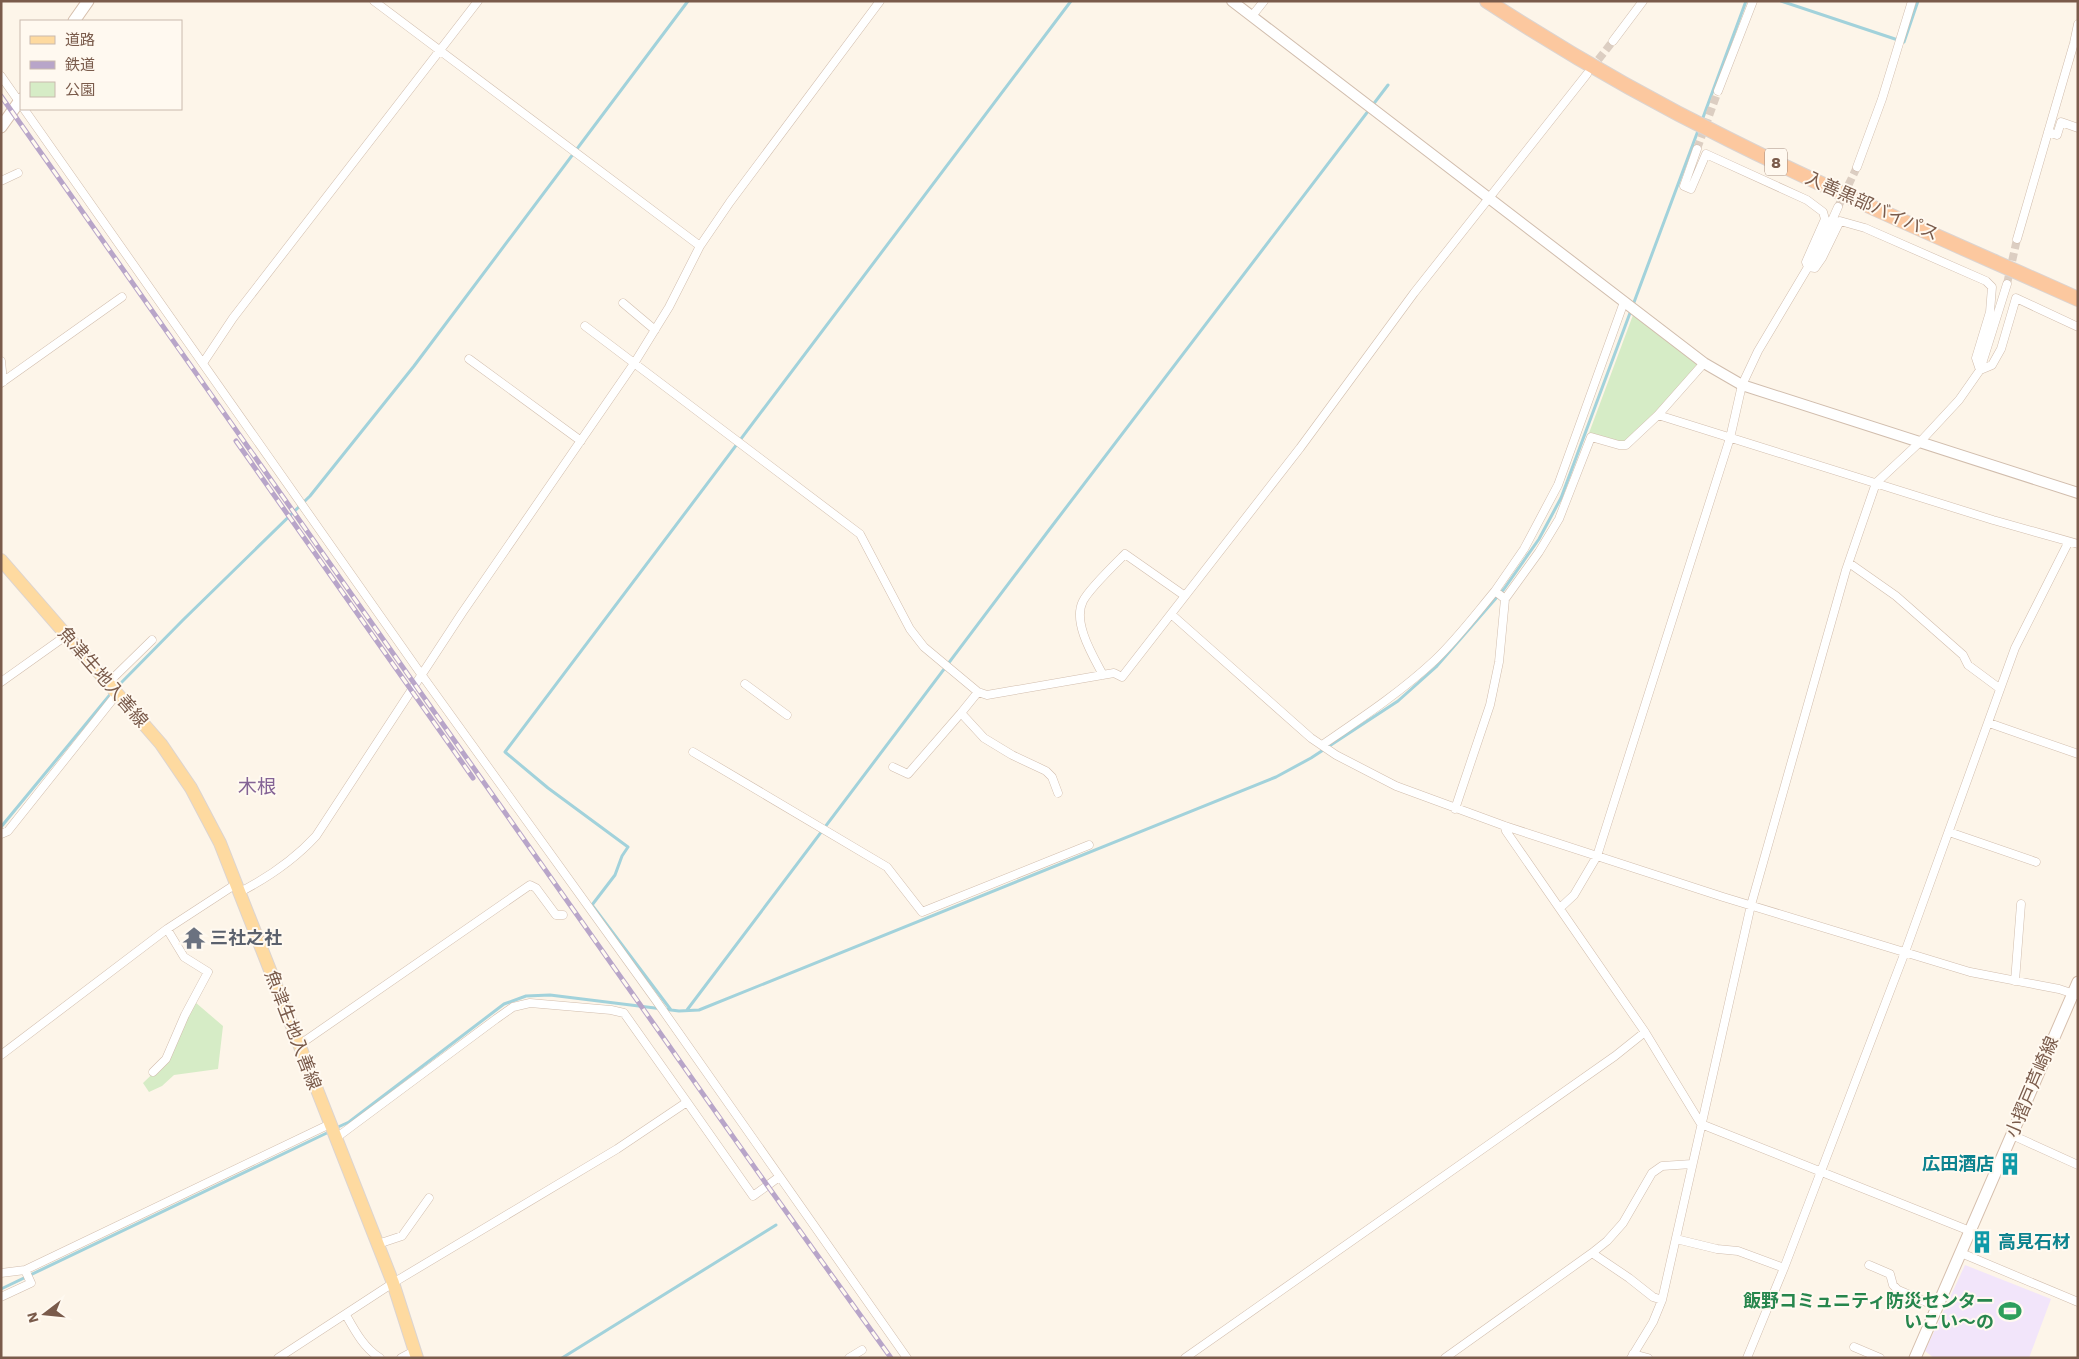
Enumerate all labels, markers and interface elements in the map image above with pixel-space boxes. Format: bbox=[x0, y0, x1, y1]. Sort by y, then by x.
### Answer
legend bbox=[20, 20, 182, 110]
text: 道路 bbox=[65, 31, 95, 49]
text: 鉄道 bbox=[65, 56, 95, 74]
text: 公園 bbox=[65, 81, 95, 99]
road number: 8 bbox=[1765, 148, 1787, 176]
street label: 入善黒部バイパス bbox=[1802, 167, 1942, 244]
street label: 魚津生地入善線 bbox=[54, 622, 153, 731]
district label: 木根 bbox=[238, 775, 276, 798]
temple icon: 三社之社 bbox=[181, 925, 207, 951]
place label: 三社之社 bbox=[210, 927, 282, 948]
street label: 魚津生地入善線 bbox=[261, 967, 326, 1092]
street label: 小摺戸芦崎線 bbox=[2001, 1033, 2062, 1141]
building icon: 広田酒店 bbox=[1997, 1151, 2023, 1177]
place label: 広田酒店 bbox=[1922, 1153, 1994, 1174]
building icon: 高見石材 bbox=[1969, 1229, 1995, 1255]
place label: 高見石材 bbox=[1998, 1231, 2070, 1252]
north arrow bbox=[20, 1289, 70, 1339]
place label: 飯野コミュニティ防災センター いこい～の bbox=[1743, 1290, 1994, 1332]
sports icon: 飯野コミュニティ防災センター いこい～の bbox=[1997, 1298, 2023, 1324]
text: N bbox=[23, 1310, 42, 1325]

